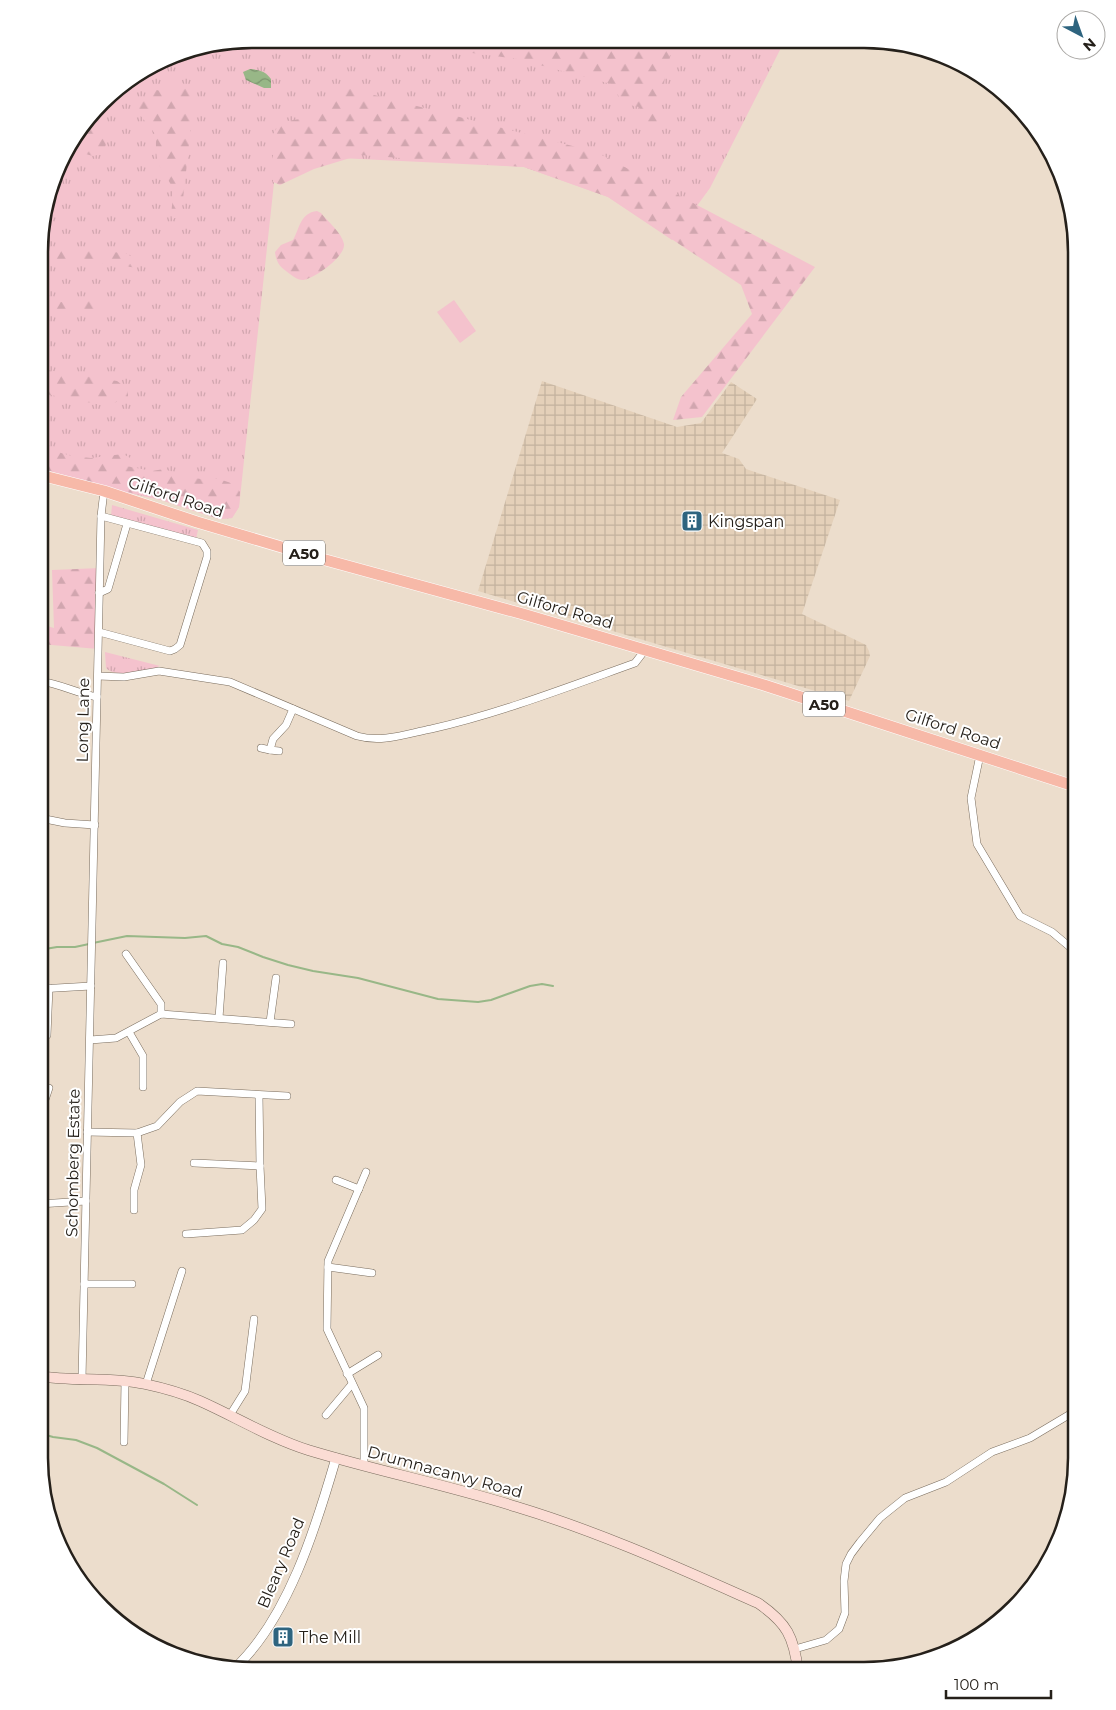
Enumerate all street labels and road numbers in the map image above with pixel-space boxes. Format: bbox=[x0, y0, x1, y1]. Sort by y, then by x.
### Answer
street label: Gilford Road bbox=[126, 473, 226, 521]
road number: A50 bbox=[283, 540, 325, 566]
street label: Gilford Road bbox=[515, 587, 615, 633]
street label: Long Lane bbox=[73, 678, 93, 762]
road number: A50 bbox=[803, 692, 845, 716]
street label: Gilford Road bbox=[903, 705, 1003, 753]
street label: Schomberg Estate bbox=[62, 1089, 84, 1237]
street label: Drumnacanvy Road bbox=[365, 1442, 525, 1502]
street label: Bleary Road bbox=[253, 1515, 309, 1611]

